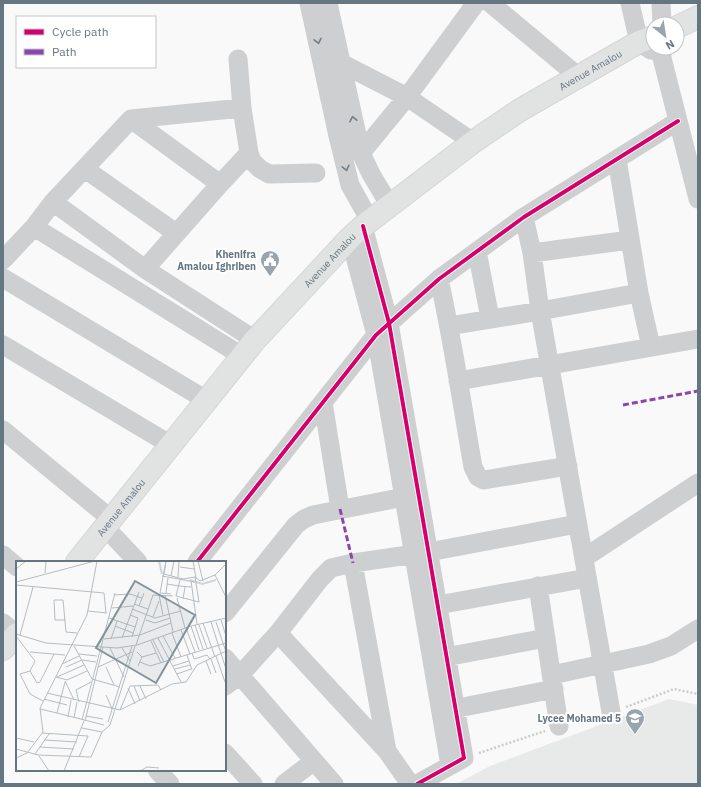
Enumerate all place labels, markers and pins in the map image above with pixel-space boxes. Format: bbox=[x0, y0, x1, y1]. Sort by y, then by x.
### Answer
place label: Khenifra Amalou Ighriben bbox=[177, 248, 256, 273]
public building icon: Khenifra Amalou Ighriben bbox=[259, 249, 281, 277]
school or university icon: Lycee Mohamed 5 bbox=[624, 707, 646, 735]
place label: Lycee Mohamed 5 bbox=[538, 712, 621, 725]

